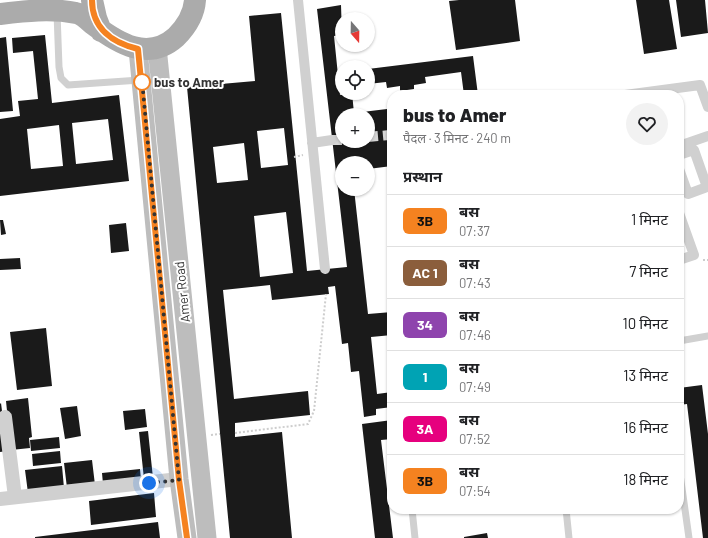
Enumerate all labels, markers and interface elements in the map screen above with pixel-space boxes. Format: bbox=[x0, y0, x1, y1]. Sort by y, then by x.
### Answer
north arrow bbox=[335, 12, 375, 52]
map controls bbox=[335, 12, 375, 196]
button: locate bbox=[335, 60, 375, 100]
marker: bus to Amer bbox=[133, 73, 151, 91]
place label: bus to Amer bbox=[154, 74, 224, 90]
text: bus to Amer bbox=[403, 103, 506, 126]
button: heart bbox=[626, 103, 668, 145]
button: + bbox=[335, 108, 375, 148]
text: पैदल · 3 मिनट · 240 m bbox=[403, 130, 511, 146]
button: − bbox=[335, 156, 375, 196]
text: प्रस्थान bbox=[403, 167, 442, 185]
text: बस bbox=[459, 202, 479, 220]
text: 1 मिनट bbox=[631, 210, 668, 228]
text: 3B bbox=[417, 212, 433, 229]
text: 07:37 bbox=[459, 223, 490, 239]
text: बस bbox=[459, 254, 479, 272]
street label: Amer Road bbox=[171, 261, 193, 323]
text: 7 मिनट bbox=[629, 262, 668, 280]
text: AC 1 bbox=[412, 264, 438, 281]
text: 07:43 bbox=[459, 275, 491, 291]
text: बस bbox=[459, 306, 479, 324]
text: 10 मिनट bbox=[623, 314, 668, 332]
text: 34 bbox=[417, 316, 433, 333]
text: 07:46 bbox=[459, 327, 491, 343]
text: बस bbox=[459, 358, 479, 376]
text: 13 मिनट bbox=[623, 366, 668, 384]
text: 1 bbox=[423, 368, 427, 385]
text: 07:49 bbox=[459, 379, 491, 395]
text: बस bbox=[459, 410, 479, 428]
text: 16 मिनट bbox=[623, 418, 668, 436]
text: 3A bbox=[417, 420, 433, 437]
text: 07:52 bbox=[459, 431, 491, 447]
text: बस bbox=[459, 462, 479, 480]
text: 18 मिनट bbox=[623, 470, 668, 488]
text: 3B bbox=[417, 472, 433, 489]
your location bbox=[139, 473, 159, 493]
text: 07:54 bbox=[459, 483, 491, 499]

